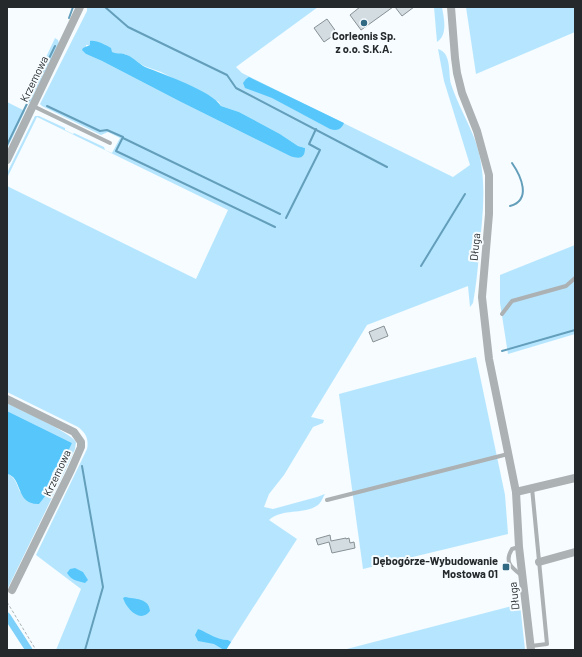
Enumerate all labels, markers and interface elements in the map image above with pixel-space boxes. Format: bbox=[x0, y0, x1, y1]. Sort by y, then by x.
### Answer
marker: Corleonis Sp. z o.o. S.K.A. bbox=[359, 18, 369, 28]
place label: Corleonis Sp. z o.o. S.K.A. bbox=[332, 29, 396, 55]
street label: Krzemowa bbox=[17, 54, 50, 104]
street label: Długa bbox=[467, 232, 482, 262]
street label: Krzemowa bbox=[40, 447, 73, 498]
place label: Dębogórze-Wybudowanie Mostowa 01 bbox=[373, 554, 498, 580]
marker: Dębogórze-Wybudowanie Mostowa 01 bbox=[501, 562, 511, 572]
street label: Długa bbox=[506, 581, 521, 611]

